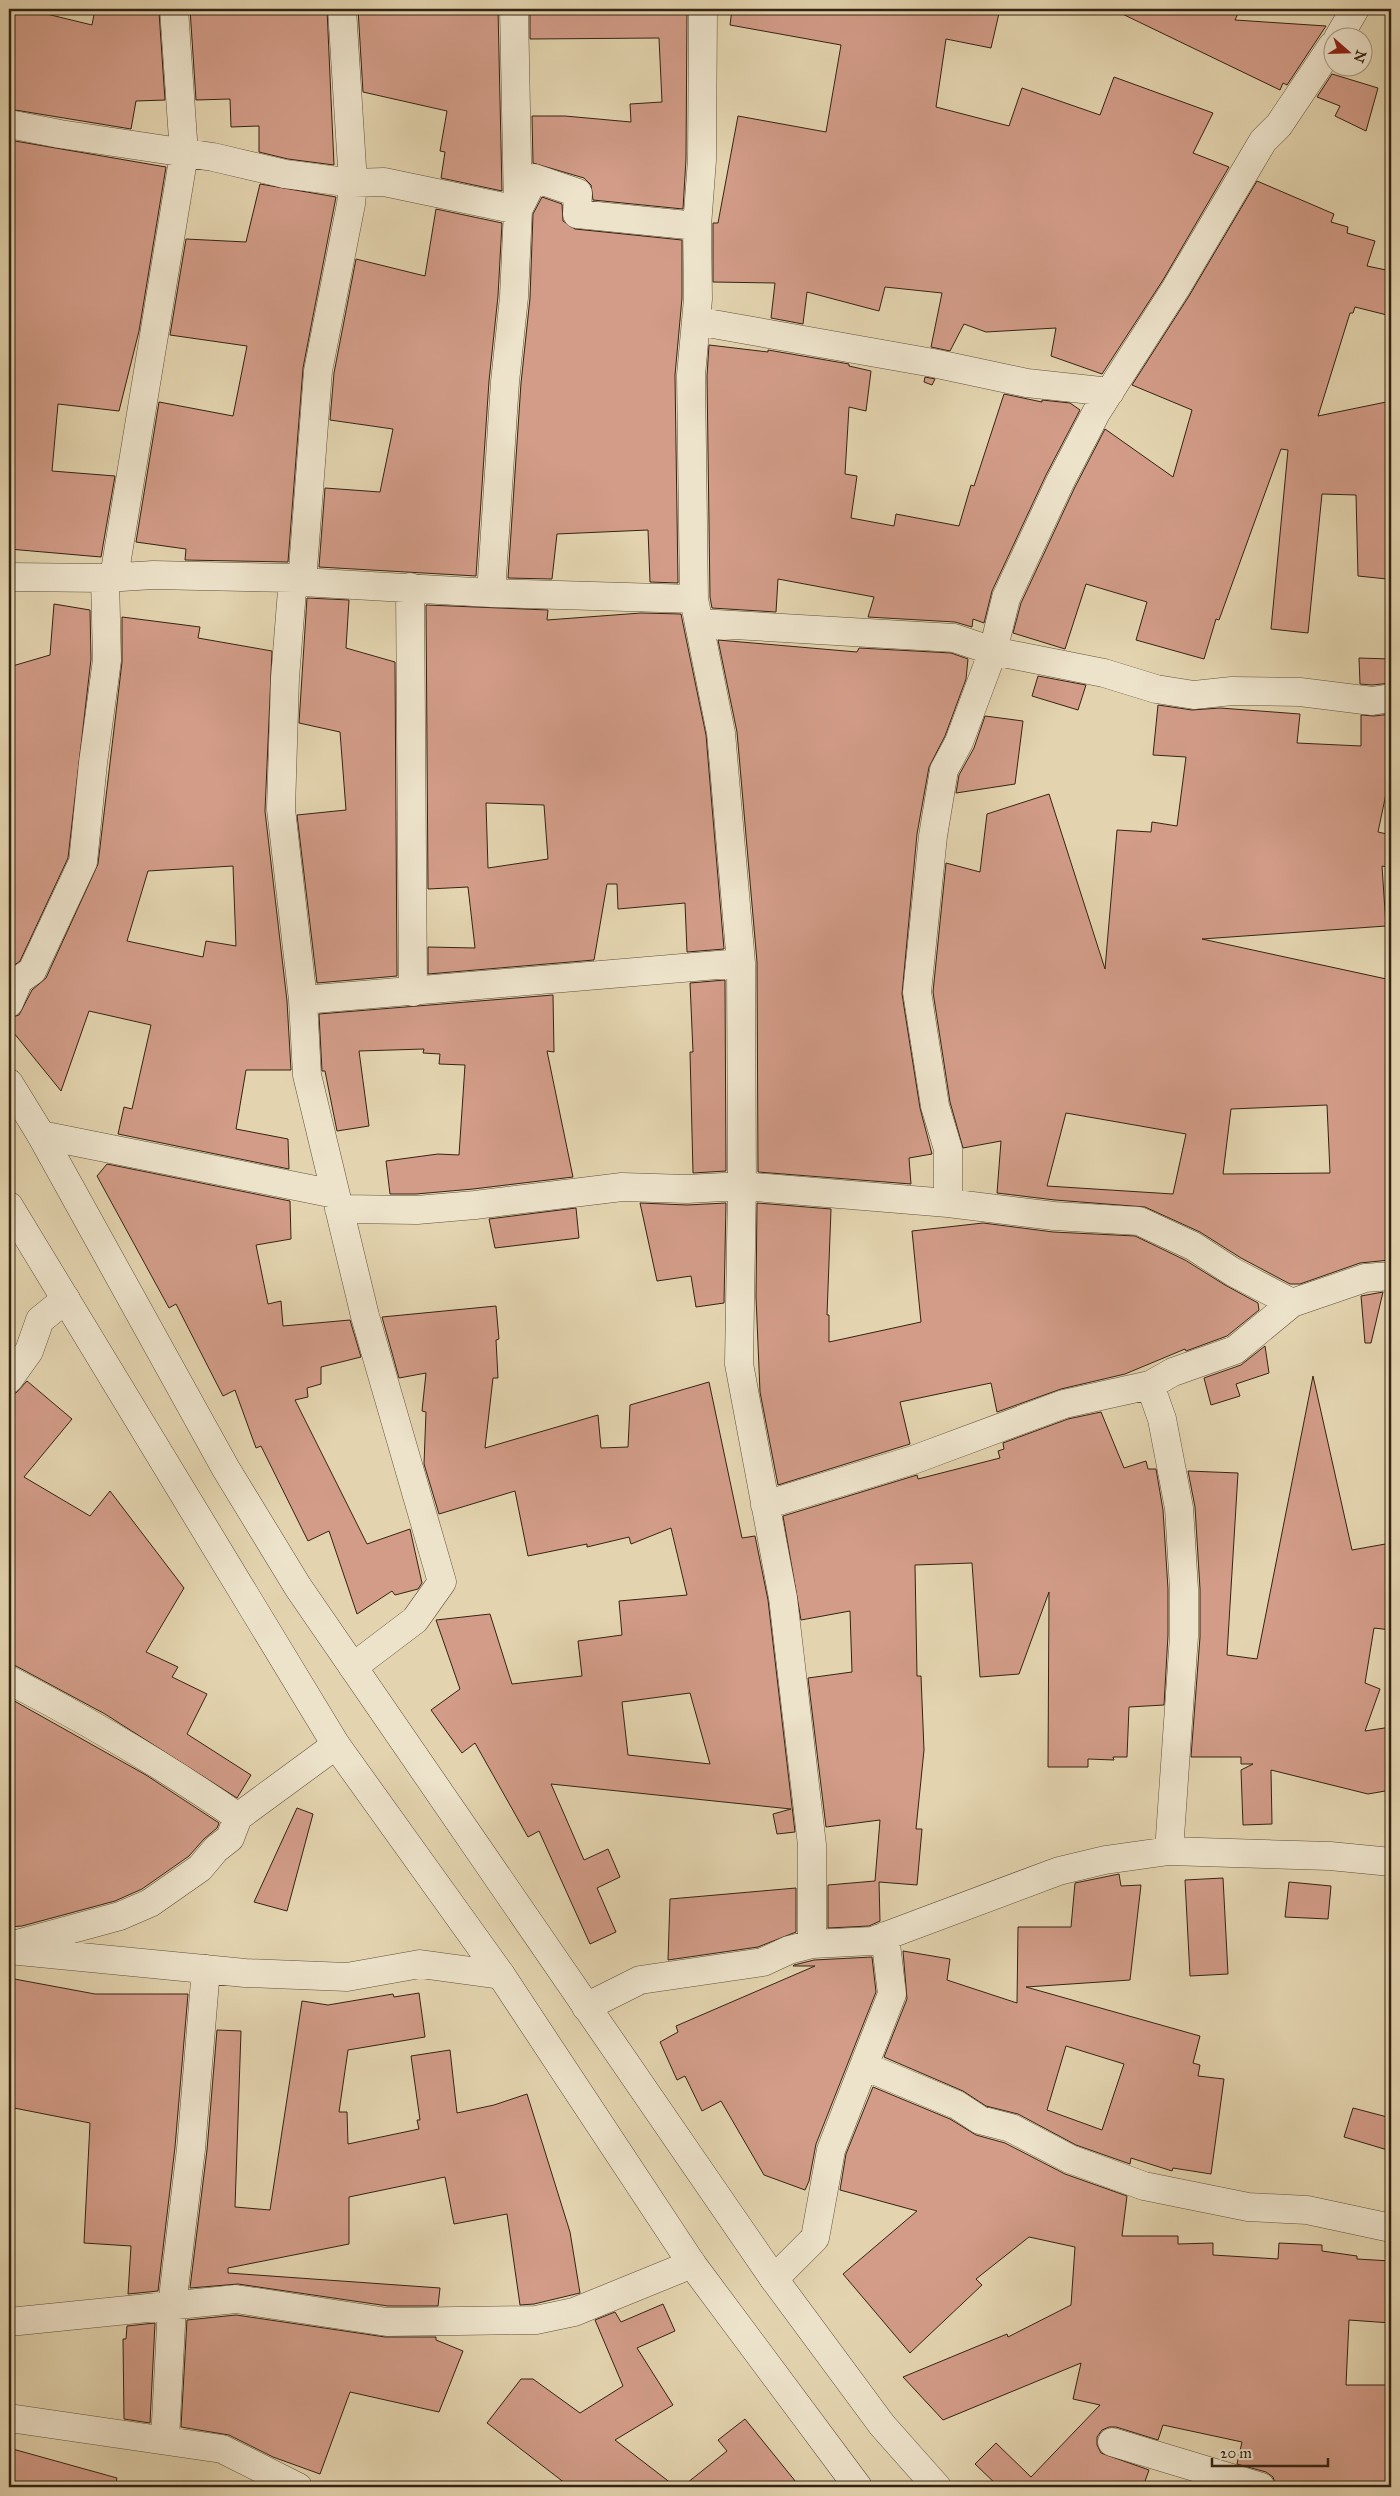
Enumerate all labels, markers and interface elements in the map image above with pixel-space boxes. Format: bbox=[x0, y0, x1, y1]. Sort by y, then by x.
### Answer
north arrow bbox=[1322, 28, 1372, 78]
text: N bbox=[1350, 48, 1370, 65]
scale bar bbox=[1212, 2436, 1329, 2468]
text: 20 m bbox=[1220, 2444, 1252, 2462]

